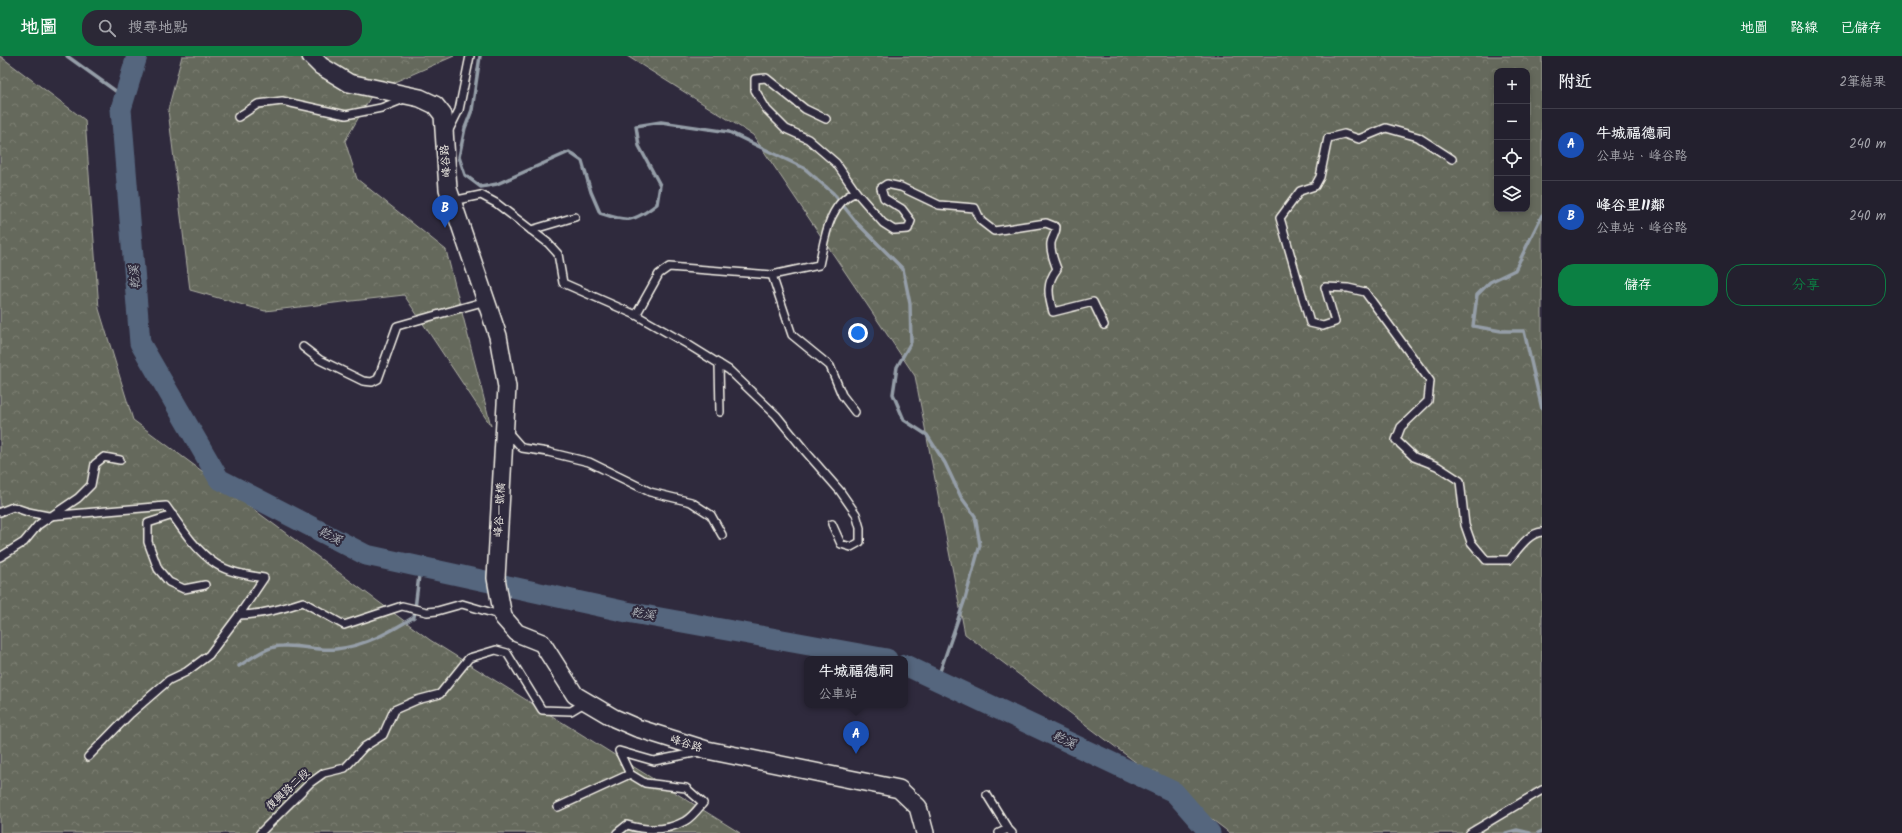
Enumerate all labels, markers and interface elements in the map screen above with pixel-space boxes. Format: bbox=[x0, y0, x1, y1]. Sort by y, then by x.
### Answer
search box bbox=[82, 10, 362, 46]
text: 地圖 bbox=[20, 13, 58, 43]
text: 搜尋地點 bbox=[128, 16, 188, 40]
icon: search bbox=[96, 17, 118, 39]
text: 地圖 bbox=[1740, 17, 1768, 39]
text: 路線 bbox=[1790, 17, 1818, 39]
text: 已儲存 bbox=[1840, 17, 1882, 39]
map controls bbox=[1494, 68, 1530, 212]
button: + bbox=[1494, 68, 1530, 104]
text: 附近 bbox=[1558, 69, 1592, 96]
text: 2筆結果 bbox=[1839, 72, 1886, 93]
button: − bbox=[1494, 104, 1530, 140]
text: 牛城福德祠 bbox=[1596, 122, 1671, 146]
text: A bbox=[1567, 134, 1575, 155]
text: 240 m bbox=[1849, 134, 1886, 155]
button: locate bbox=[1494, 140, 1530, 176]
street label: 峰谷路 bbox=[436, 144, 456, 178]
text: 公車站 · 峰谷路 bbox=[1596, 146, 1688, 167]
button: layers bbox=[1494, 176, 1530, 212]
text: 峰谷里11鄰 bbox=[1596, 194, 1665, 218]
pin: B bbox=[432, 195, 458, 228]
text: B bbox=[1567, 206, 1575, 227]
text: 240 m bbox=[1849, 206, 1886, 227]
text: 公車站 · 峰谷路 bbox=[1596, 218, 1688, 239]
water label: 乾溪 bbox=[124, 263, 146, 290]
button: 儲存 bbox=[1558, 264, 1718, 306]
button: 分享 bbox=[1726, 264, 1886, 306]
your location bbox=[848, 323, 868, 343]
street label: 峰谷一號橋 bbox=[490, 482, 510, 538]
water label: 乾溪 bbox=[315, 522, 346, 550]
water label: 乾溪 bbox=[630, 603, 657, 626]
popup bbox=[804, 656, 908, 708]
text: 牛城福德祠 bbox=[818, 660, 894, 684]
text: 公車站 bbox=[818, 684, 858, 705]
pin: A bbox=[843, 721, 869, 754]
water label: 乾溪 bbox=[1049, 726, 1080, 754]
street label: 峰谷路 bbox=[668, 731, 704, 757]
street label: 復興路二段 bbox=[262, 765, 314, 815]

